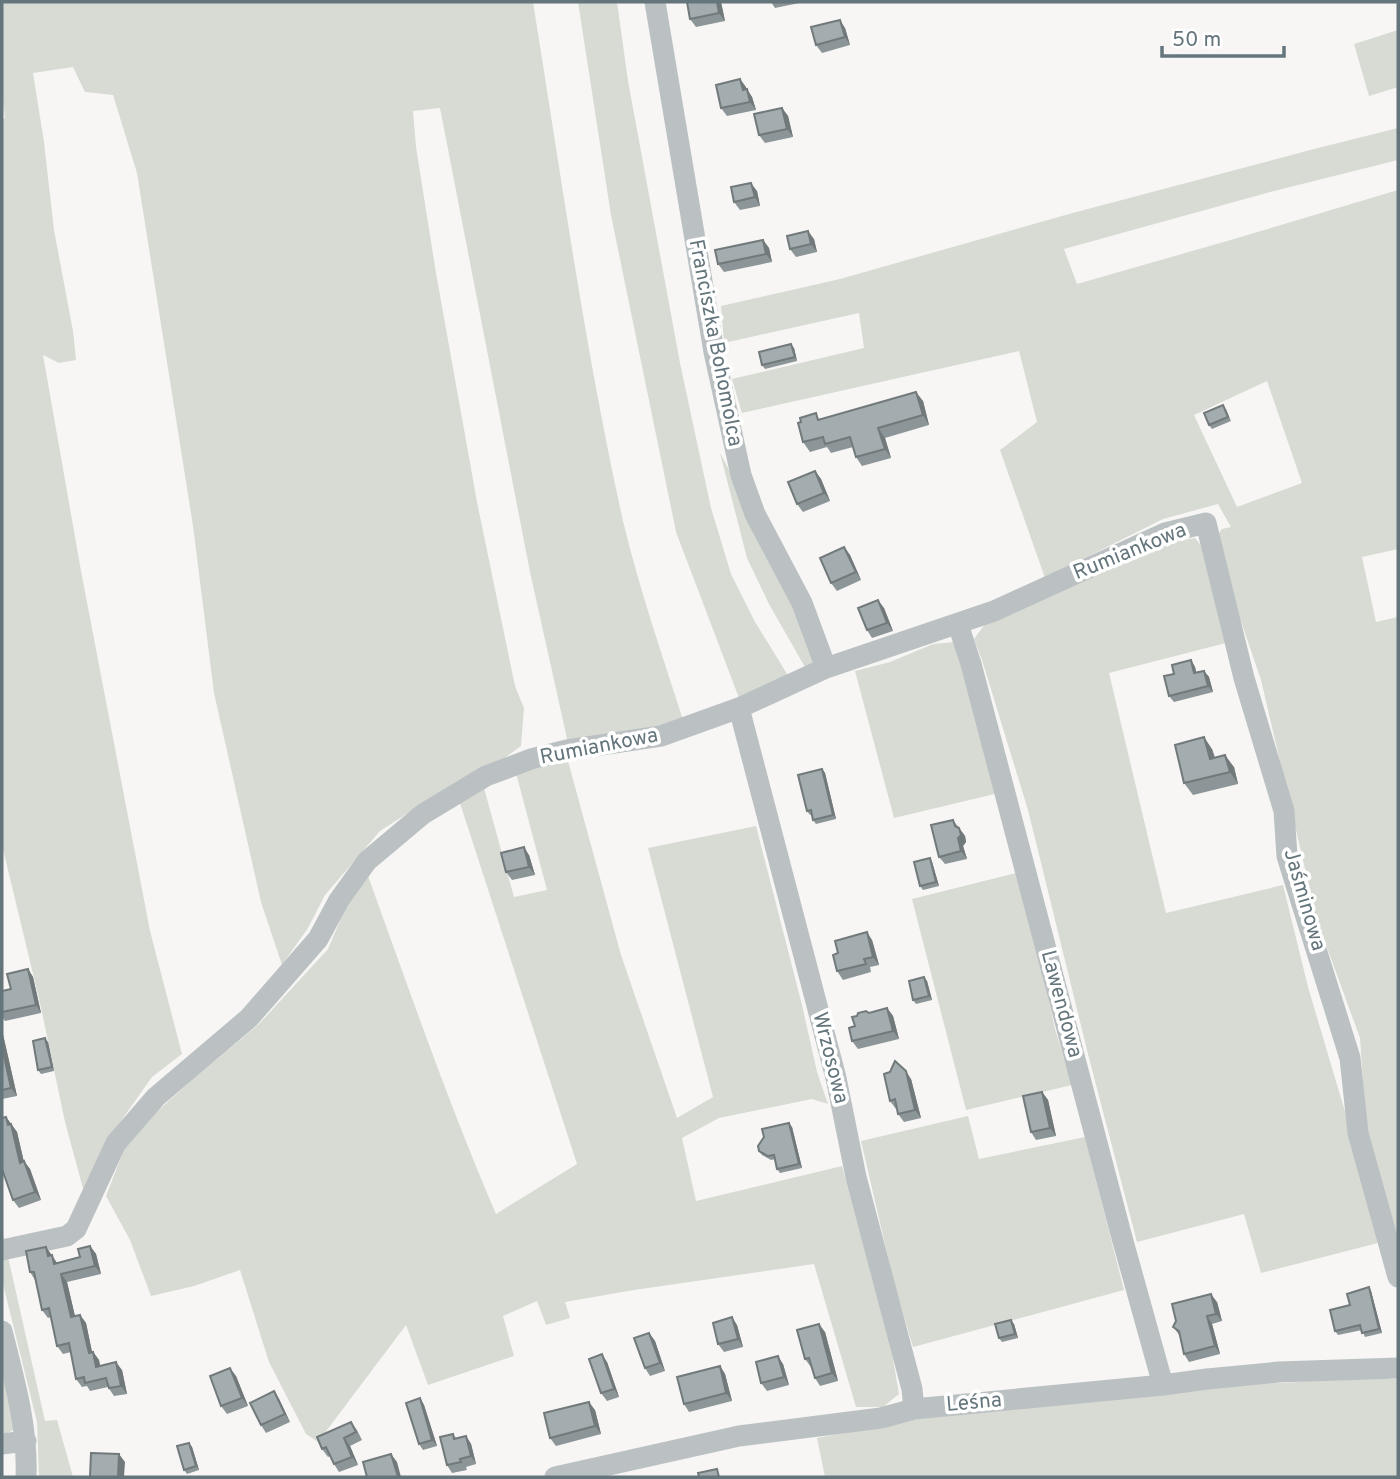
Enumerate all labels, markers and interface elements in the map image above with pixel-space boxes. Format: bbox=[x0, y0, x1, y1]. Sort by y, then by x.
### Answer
scale bar bbox=[1162, 14, 1284, 58]
text: 50 m bbox=[1172, 27, 1221, 54]
street label: Franciszka Bohomolca bbox=[682, 237, 748, 449]
street label: Rumiankowa bbox=[1069, 517, 1191, 587]
street label: Rumiankowa bbox=[538, 722, 660, 772]
street label: Jaśminowa bbox=[1277, 846, 1331, 954]
street label: Lawendowa bbox=[1034, 947, 1088, 1061]
street label: Wrzosowa bbox=[806, 1009, 854, 1107]
street label: Leśna bbox=[945, 1387, 1003, 1419]

